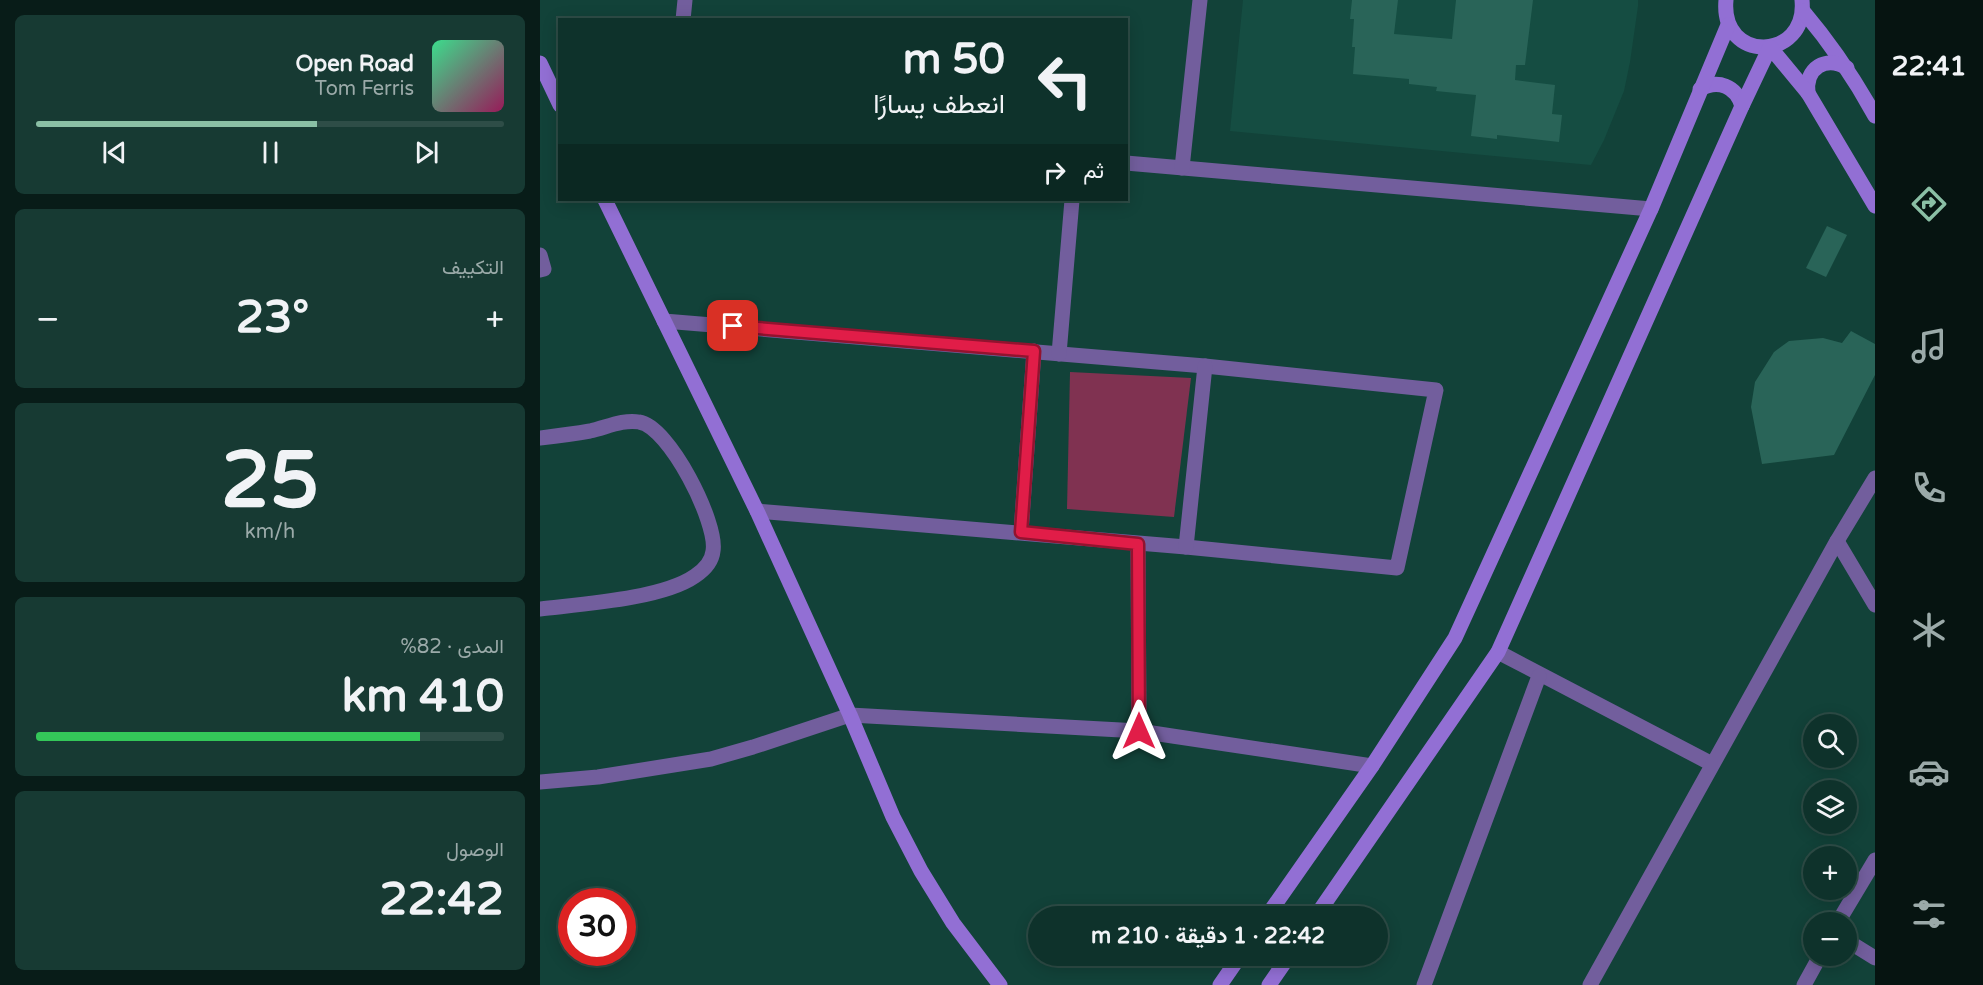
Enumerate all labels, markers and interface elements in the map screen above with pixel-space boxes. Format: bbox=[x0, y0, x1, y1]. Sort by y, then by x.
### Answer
text: 50 m bbox=[903, 34, 1005, 85]
icon: left bbox=[1026, 42, 1104, 120]
text: 22:41 bbox=[1892, 50, 1966, 83]
text: Open Road bbox=[296, 51, 414, 77]
text: Tom Ferris bbox=[315, 77, 414, 101]
text: انعطف يسارًا bbox=[873, 88, 1005, 121]
icon: previous bbox=[98, 136, 131, 169]
icon: pause bbox=[254, 136, 287, 169]
icon: next bbox=[410, 136, 443, 169]
icon: right bbox=[1038, 156, 1071, 189]
text: ثم bbox=[1083, 158, 1104, 184]
icon: directions bbox=[1908, 183, 1950, 225]
text: التكييف bbox=[442, 256, 504, 280]
text: 23° bbox=[236, 291, 309, 345]
text: − bbox=[36, 300, 60, 339]
text: + bbox=[485, 300, 504, 339]
pin bbox=[707, 300, 758, 351]
icon: arrive bbox=[716, 309, 749, 342]
icon: music bbox=[1908, 325, 1950, 367]
text: 25 bbox=[221, 434, 319, 528]
icon: phone bbox=[1908, 467, 1950, 509]
text: km/h bbox=[245, 520, 295, 544]
icon: climate bbox=[1908, 609, 1950, 651]
text: المدى · 82% bbox=[400, 635, 504, 659]
text: 410 km bbox=[342, 670, 504, 724]
position arrow bbox=[1107, 699, 1171, 763]
map controls bbox=[1803, 714, 1857, 966]
button: search bbox=[1803, 714, 1857, 768]
icon: car bbox=[1908, 751, 1950, 793]
button: layers bbox=[1803, 780, 1857, 834]
text: الوصول bbox=[446, 838, 504, 862]
button: + bbox=[1803, 846, 1857, 900]
text: 22:42 bbox=[379, 873, 504, 927]
speed limit sign: 30 bbox=[558, 888, 636, 966]
icon: filters bbox=[1908, 893, 1950, 935]
button: − bbox=[1803, 912, 1857, 966]
text: 22:42 · 1 دقيقة · 210 m bbox=[1091, 923, 1325, 949]

